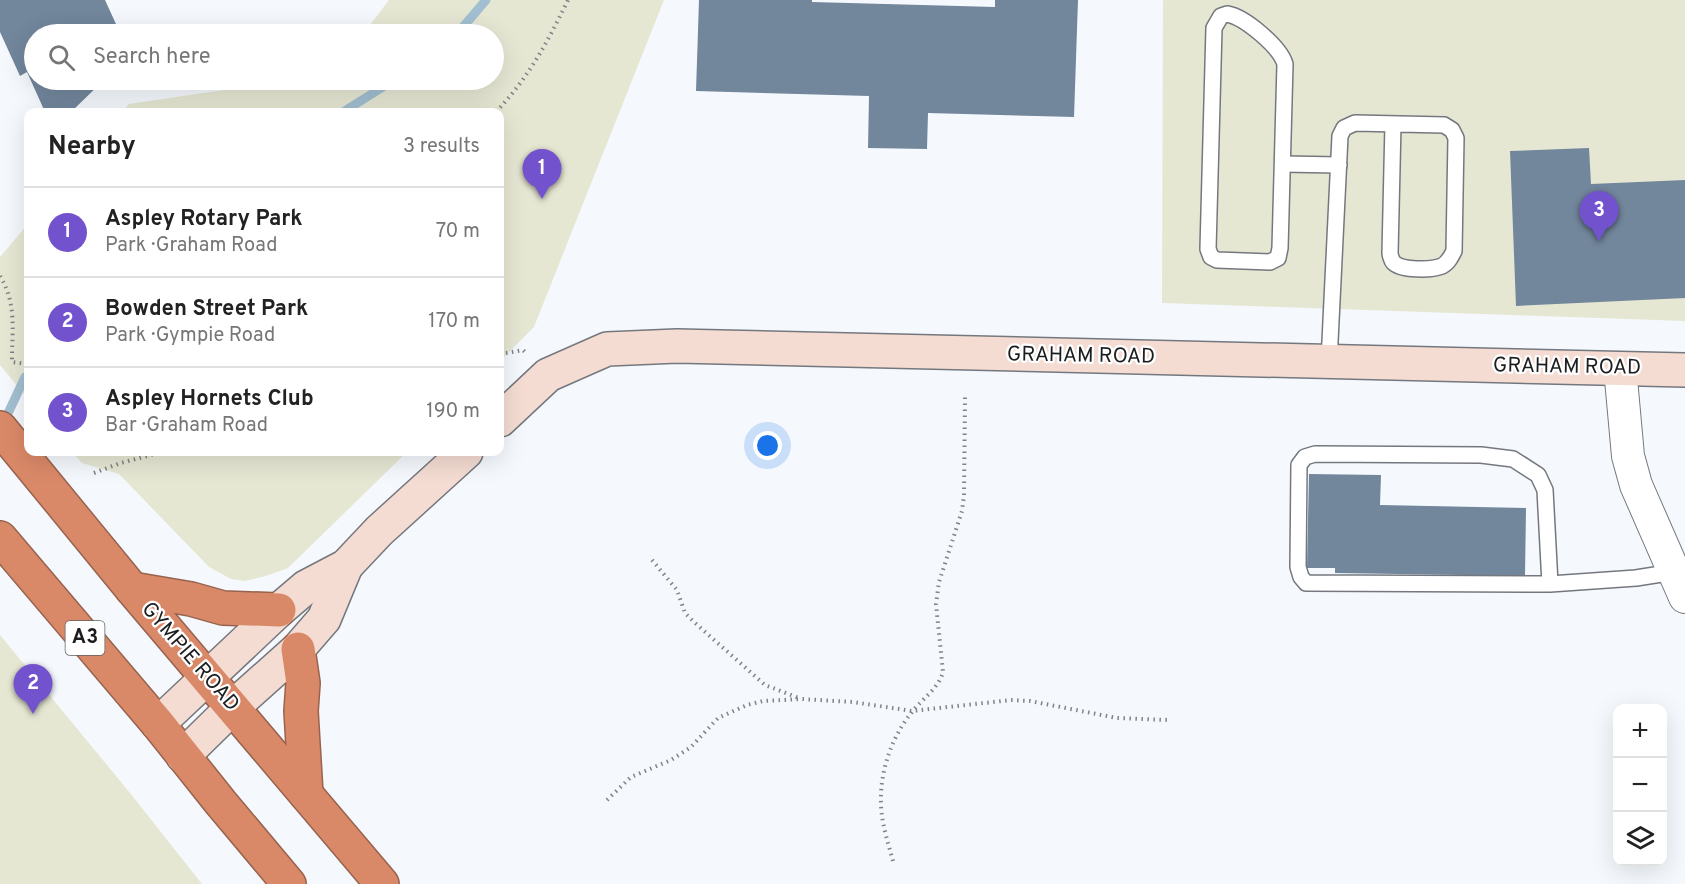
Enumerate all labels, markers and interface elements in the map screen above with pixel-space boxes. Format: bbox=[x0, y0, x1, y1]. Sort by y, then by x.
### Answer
search box bbox=[24, 24, 504, 90]
icon: search bbox=[45, 41, 78, 74]
text: Search here bbox=[93, 44, 211, 71]
text: Nearby bbox=[48, 131, 136, 164]
text: 3 results bbox=[403, 134, 480, 160]
pin: 1 bbox=[522, 150, 562, 199]
pin: 3 bbox=[1580, 192, 1618, 241]
text: Aspley Rotary Park bbox=[105, 206, 303, 233]
text: 1 bbox=[64, 219, 72, 245]
text: 70 m bbox=[436, 219, 480, 245]
text: Park · Graham Road bbox=[105, 233, 277, 259]
text: Bowden Street Park bbox=[105, 296, 308, 323]
text: 2 bbox=[61, 309, 74, 335]
text: 170 m bbox=[428, 309, 480, 335]
text: Park · Gympie Road bbox=[105, 323, 275, 349]
street label: GRAHAM ROAD bbox=[1007, 341, 1155, 371]
street label: GRAHAM ROAD bbox=[1493, 352, 1641, 382]
text: Aspley Hornets Club bbox=[105, 386, 314, 413]
text: 3 bbox=[62, 399, 74, 425]
text: 190 m bbox=[426, 399, 480, 425]
text: Bar · Graham Road bbox=[105, 413, 268, 439]
your location bbox=[753, 431, 782, 460]
street label: GYMPIE ROAD bbox=[135, 597, 245, 717]
road number: A3 bbox=[66, 621, 104, 655]
pin: 2 bbox=[14, 664, 52, 714]
map controls bbox=[1613, 704, 1667, 866]
button: + bbox=[1613, 704, 1667, 758]
button: − bbox=[1613, 758, 1667, 812]
button: layers bbox=[1613, 812, 1667, 866]

